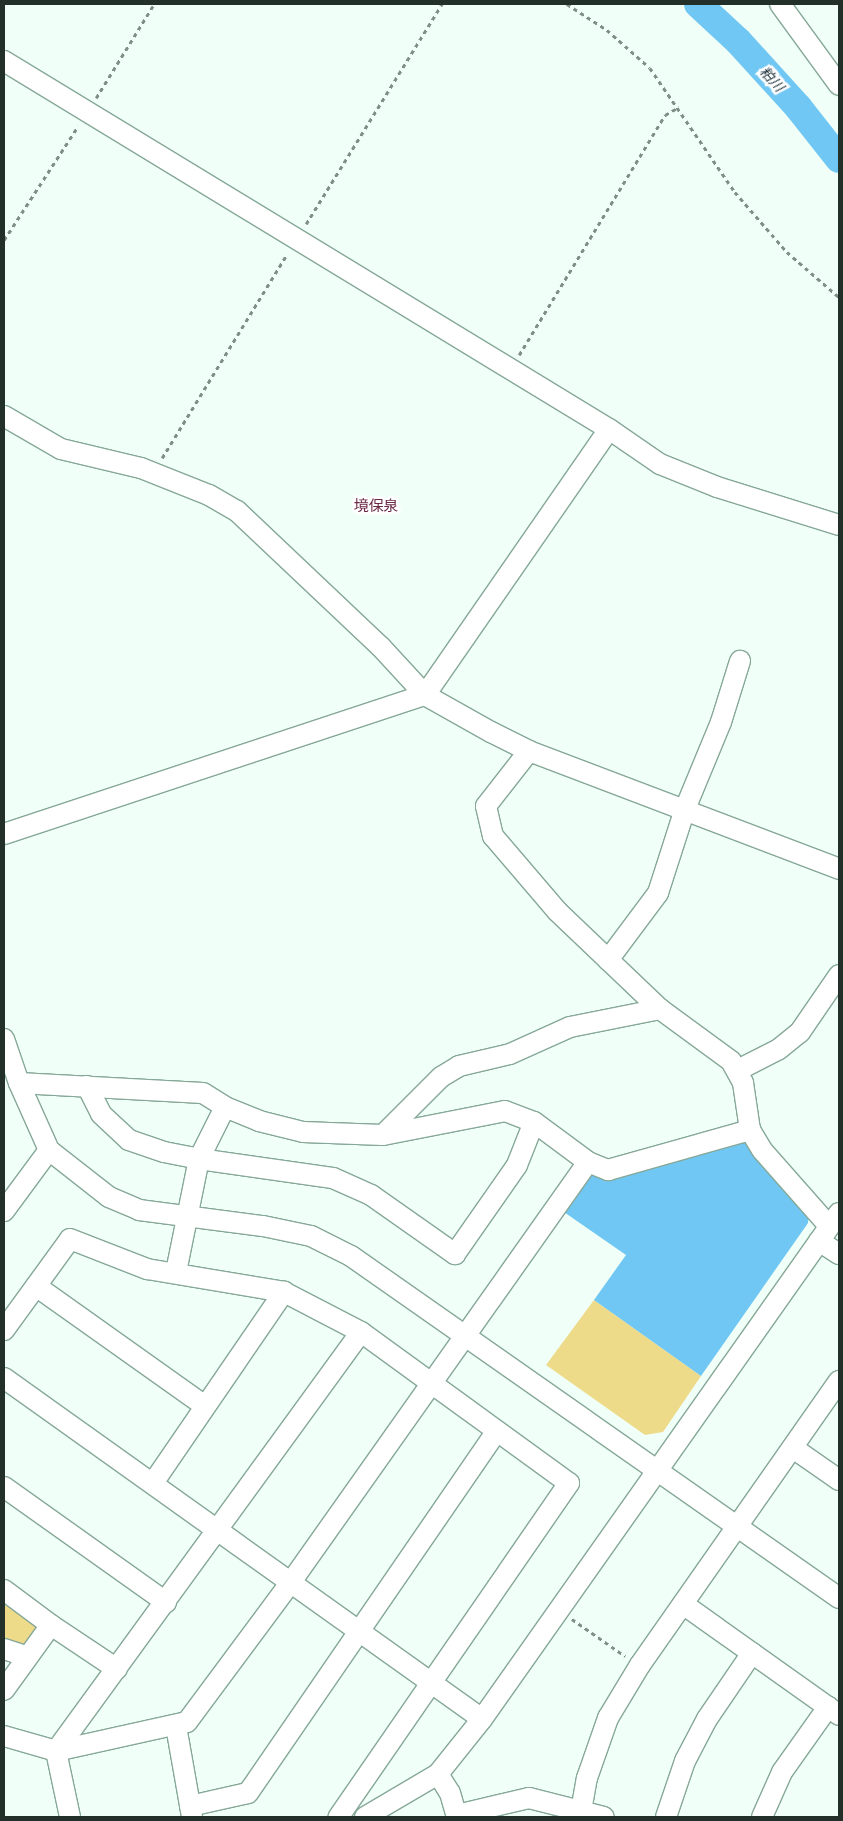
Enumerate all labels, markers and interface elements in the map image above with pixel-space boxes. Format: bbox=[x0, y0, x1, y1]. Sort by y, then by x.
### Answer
water label: 粕川 bbox=[756, 63, 788, 95]
district label: 境保泉 bbox=[354, 497, 398, 515]

